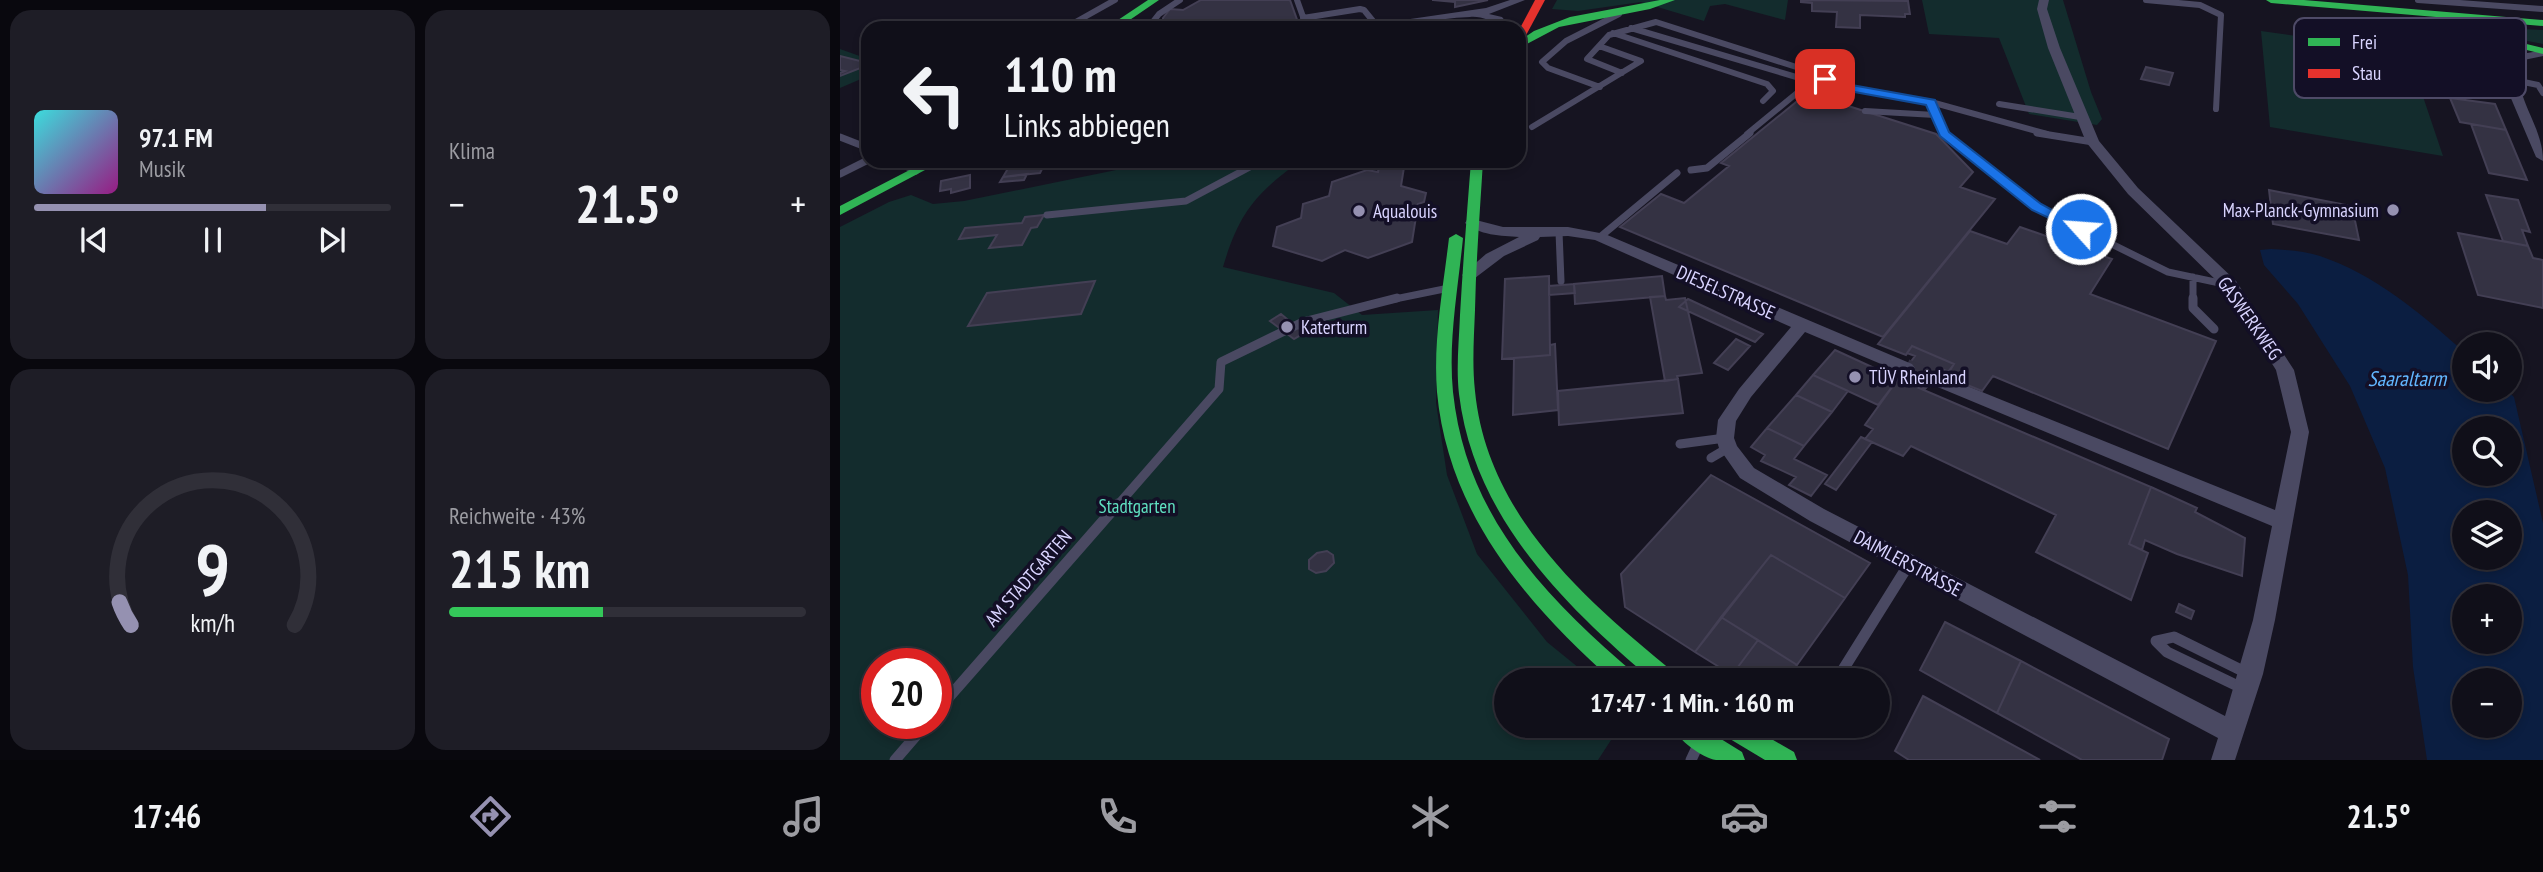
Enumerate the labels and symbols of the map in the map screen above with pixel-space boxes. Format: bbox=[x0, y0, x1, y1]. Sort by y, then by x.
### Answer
legend bbox=[2294, 18, 2526, 98]
text: Frei bbox=[2352, 30, 2377, 54]
pin bbox=[1795, 49, 1855, 109]
text: Stau bbox=[2352, 61, 2381, 85]
position arrow bbox=[2044, 192, 2118, 266]
place label: Max-Planck-Gymnasium bbox=[2223, 198, 2379, 222]
place label: Aqualouis bbox=[1373, 199, 1437, 223]
marker: Max-Planck-Gymnasium bbox=[2385, 202, 2401, 218]
marker: Aqualouis bbox=[1351, 203, 1367, 219]
street label: DIESELSTRASSE bbox=[1673, 260, 1779, 324]
street label: GASWERKWEG bbox=[2213, 272, 2287, 364]
place label: Katerturm bbox=[1301, 315, 1367, 339]
marker: Katerturm bbox=[1279, 319, 1295, 335]
place label: TÜV Rheinland bbox=[1869, 365, 1966, 389]
water label: Saaraltarm bbox=[2368, 365, 2448, 392]
marker: TÜV Rheinland bbox=[1847, 369, 1863, 385]
park label: Stadtgarten bbox=[1099, 494, 1176, 518]
street label: DAIMLERSTRASSE bbox=[1850, 524, 1966, 602]
street label: AM STADTGARTEN bbox=[980, 525, 1076, 631]
speed limit sign: 20 bbox=[861, 648, 952, 739]

